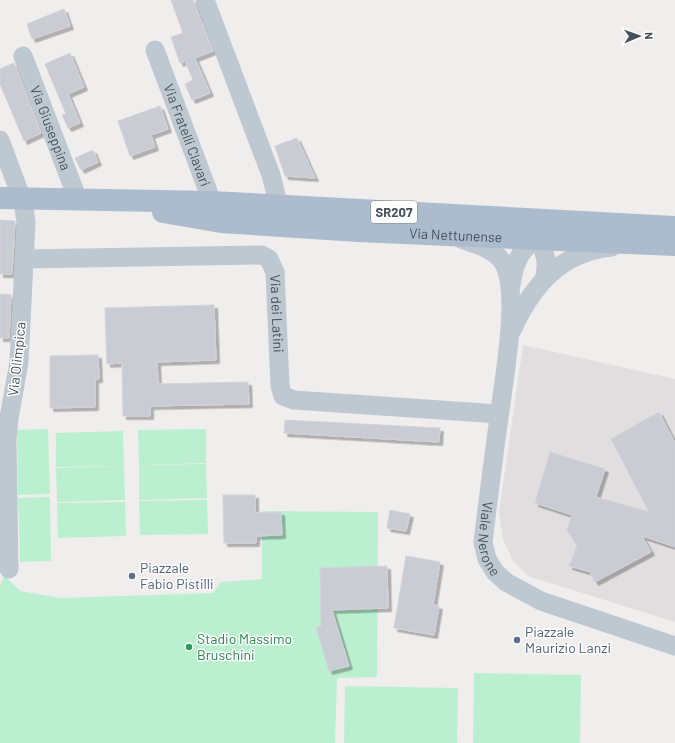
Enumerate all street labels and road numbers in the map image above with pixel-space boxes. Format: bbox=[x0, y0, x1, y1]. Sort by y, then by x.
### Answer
street label: Via Fratelli Clavari bbox=[160, 81, 214, 189]
street label: Via Giuseppina bbox=[27, 83, 75, 173]
road number: SR207 bbox=[371, 201, 417, 223]
street label: Via Nettunense bbox=[409, 224, 503, 245]
street label: Via dei Latini bbox=[267, 274, 288, 353]
street label: Via Olimpica bbox=[4, 321, 29, 397]
street label: Viale Nerone bbox=[475, 500, 504, 579]

